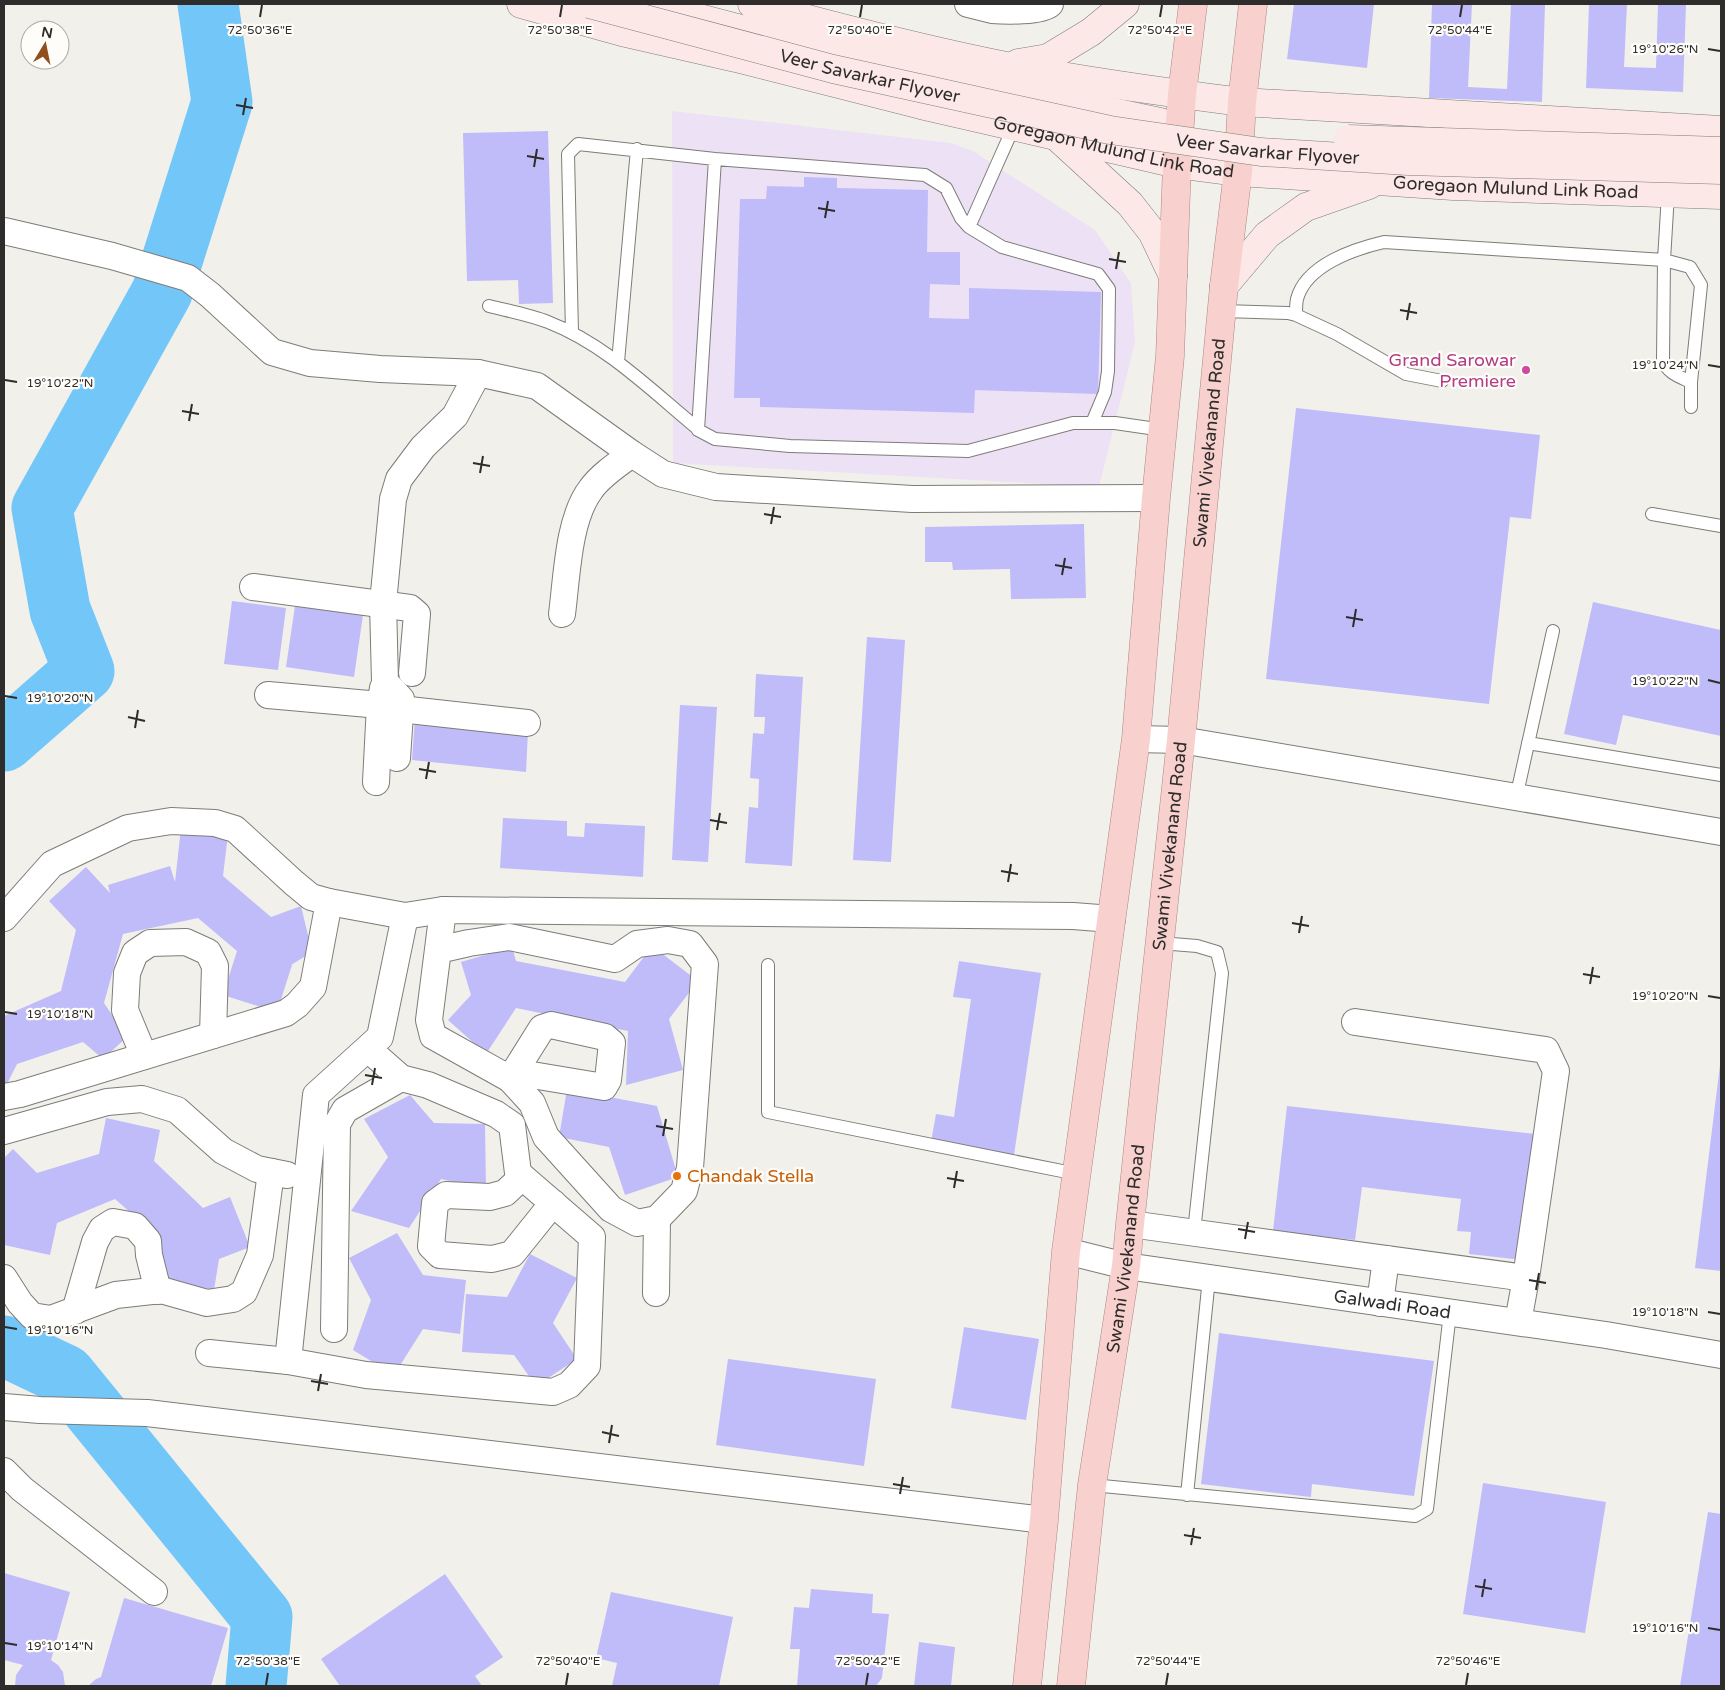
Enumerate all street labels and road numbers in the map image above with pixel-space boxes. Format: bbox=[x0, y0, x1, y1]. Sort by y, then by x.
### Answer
street label: Veer Savarkar Flyover bbox=[777, 44, 962, 108]
street label: Goregaon Mulund Link Road bbox=[991, 111, 1235, 182]
street label: Veer Savarkar Flyover bbox=[1174, 129, 1360, 169]
street label: Goregaon Mulund Link Road bbox=[1392, 171, 1639, 203]
street label: Swami Vivekanand Road bbox=[1188, 337, 1230, 549]
street label: Swami Vivekanand Road bbox=[1148, 740, 1192, 952]
street label: Swami Vivekanand Road bbox=[1102, 1143, 1149, 1354]
street label: Galwadi Road bbox=[1332, 1285, 1453, 1324]

